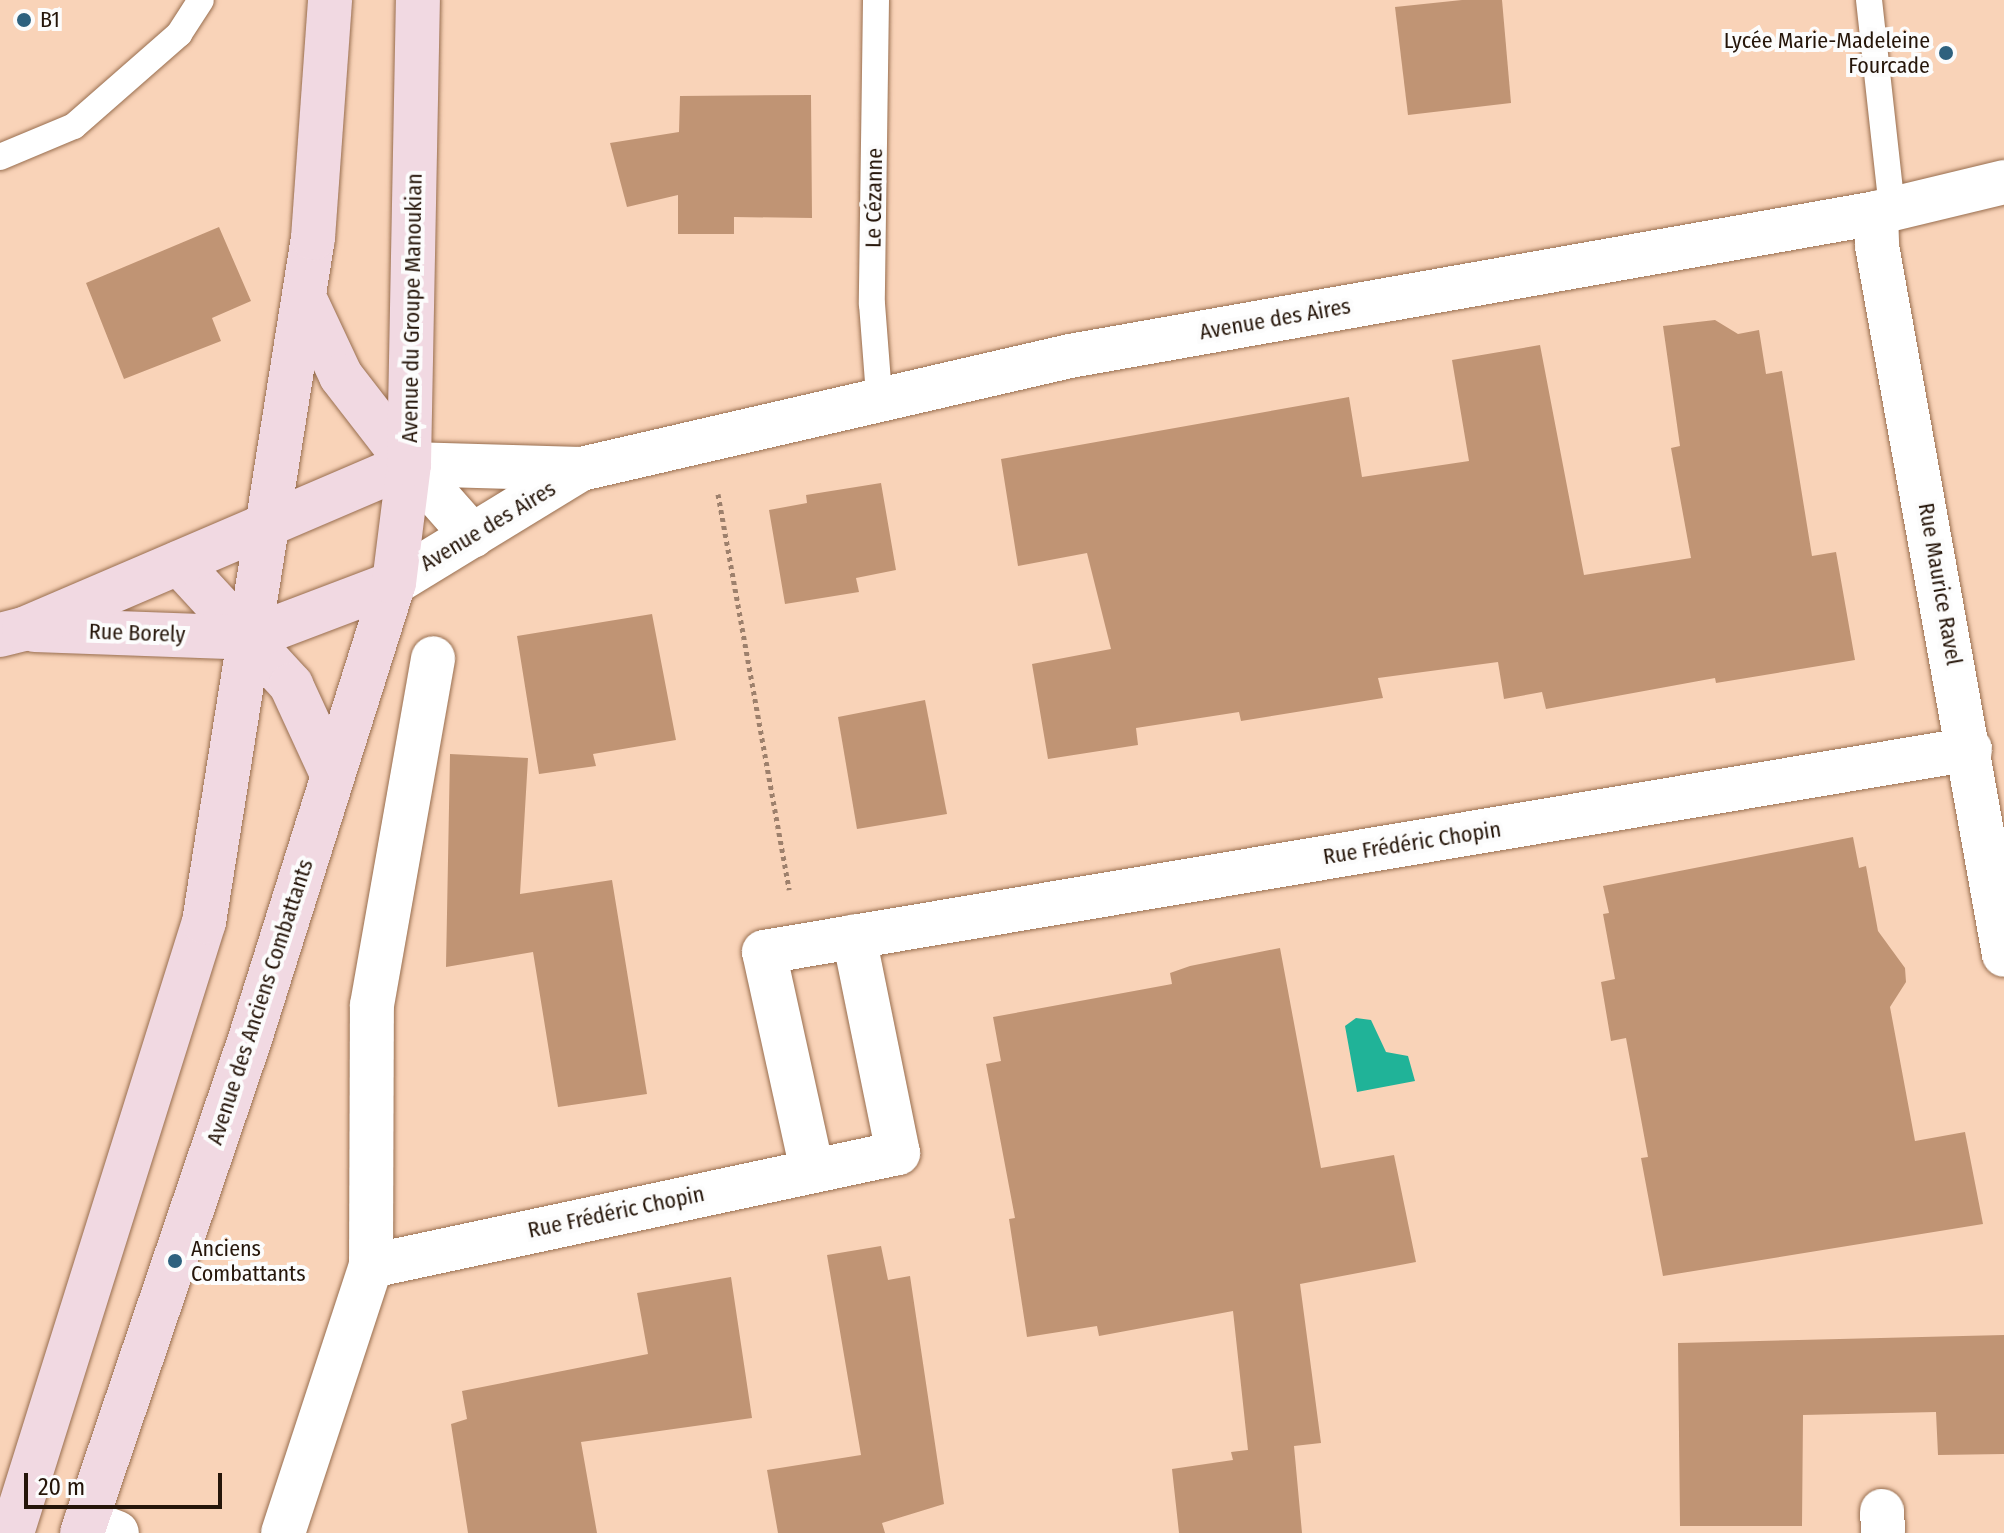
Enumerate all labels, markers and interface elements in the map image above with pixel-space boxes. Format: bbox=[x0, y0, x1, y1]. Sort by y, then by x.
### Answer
place label: B1 bbox=[40, 7, 60, 33]
marker: B1 bbox=[15, 11, 33, 29]
place label: Lycée Marie-Madeleine Fourcade bbox=[1724, 27, 1930, 78]
marker: Lycée Marie-Madeleine Fourcade bbox=[1937, 44, 1955, 62]
street label: Le Cézanne bbox=[860, 148, 888, 248]
street label: Avenue du Groupe Manoukian bbox=[396, 173, 428, 443]
street label: Avenue des Aires bbox=[1197, 293, 1353, 345]
street label: Avenue des Aires bbox=[416, 475, 560, 577]
street label: Rue Maurice Ravel bbox=[1913, 501, 1967, 667]
street label: Rue Borely bbox=[88, 618, 186, 648]
street label: Rue Frédéric Chopin bbox=[1321, 816, 1503, 870]
street label: Avenue des Anciens Combattants bbox=[201, 856, 319, 1148]
street label: Rue Frédéric Chopin bbox=[525, 1180, 707, 1244]
place label: Anciens Combattants bbox=[191, 1235, 306, 1286]
marker: Anciens Combattants bbox=[166, 1252, 184, 1270]
scale bar bbox=[28, 1457, 226, 1507]
text: 20 m bbox=[38, 1473, 85, 1501]

